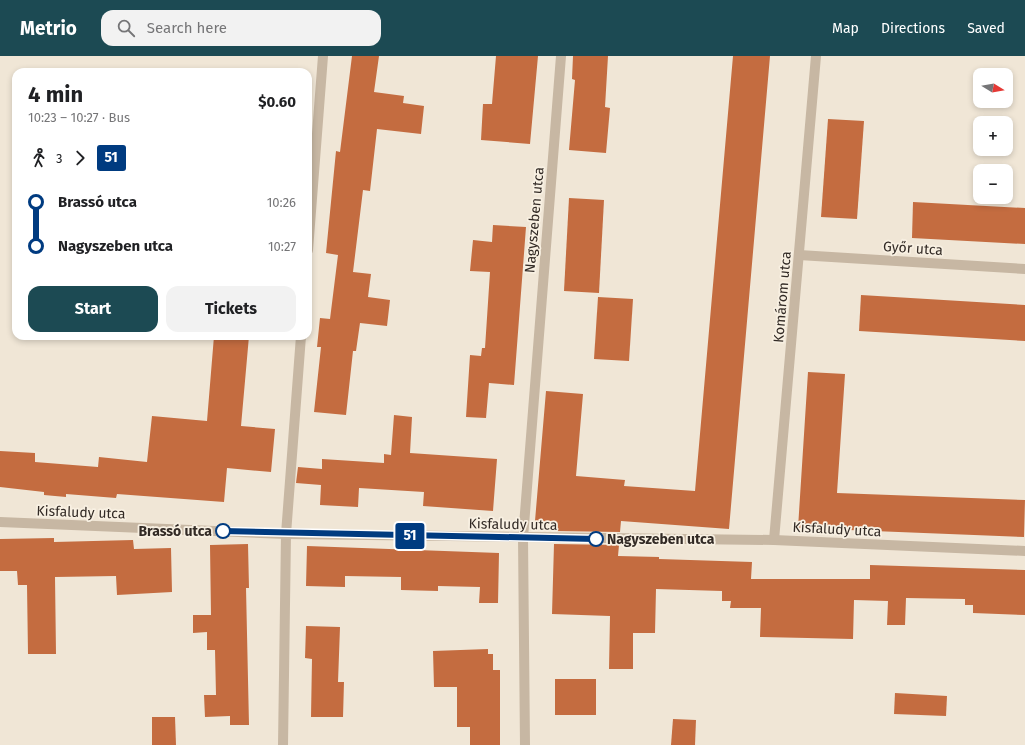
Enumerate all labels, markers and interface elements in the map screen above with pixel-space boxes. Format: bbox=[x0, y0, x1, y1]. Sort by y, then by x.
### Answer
search box bbox=[101, 10, 381, 46]
text: Metrio bbox=[20, 17, 77, 40]
icon: search bbox=[115, 17, 137, 39]
text: Search here bbox=[147, 19, 227, 37]
text: Map bbox=[832, 20, 859, 37]
text: Directions bbox=[881, 20, 945, 37]
text: Saved bbox=[967, 20, 1005, 37]
north arrow bbox=[973, 68, 1013, 108]
map controls bbox=[973, 68, 1013, 204]
text: 4 min bbox=[28, 81, 83, 108]
text: $0.60 bbox=[258, 93, 296, 111]
text: 10:23 – 10:27 · Bus bbox=[28, 110, 130, 125]
button: + bbox=[973, 116, 1013, 156]
icon: walk bbox=[28, 147, 50, 169]
icon: forward bbox=[69, 147, 91, 169]
text: 51 bbox=[105, 149, 118, 166]
text: 3 bbox=[56, 151, 63, 166]
button: − bbox=[973, 164, 1013, 204]
street label: Nagyszeben utca bbox=[521, 166, 548, 274]
text: Brassó utca bbox=[58, 193, 137, 211]
text: 10:26 bbox=[267, 195, 296, 210]
text: Nagyszeben utca bbox=[58, 237, 173, 255]
street label: Győr utca bbox=[882, 238, 944, 259]
text: 10:27 bbox=[268, 239, 296, 254]
street label: Komárom utca bbox=[770, 251, 795, 344]
button: Start bbox=[28, 286, 158, 332]
button: Tickets bbox=[166, 286, 296, 332]
street label: Kisfaludy utca bbox=[36, 502, 126, 523]
street label: Kisfaludy utca bbox=[468, 515, 558, 534]
street label: Kisfaludy utca bbox=[792, 519, 882, 540]
place label: Brassó utca bbox=[138, 523, 212, 540]
marker: Brassó utca bbox=[215, 523, 231, 539]
line badge: 51 bbox=[392, 523, 428, 549]
text: 51 bbox=[403, 527, 417, 544]
marker: Nagyszeben utca bbox=[588, 531, 604, 547]
place label: Nagyszeben utca bbox=[607, 531, 715, 548]

